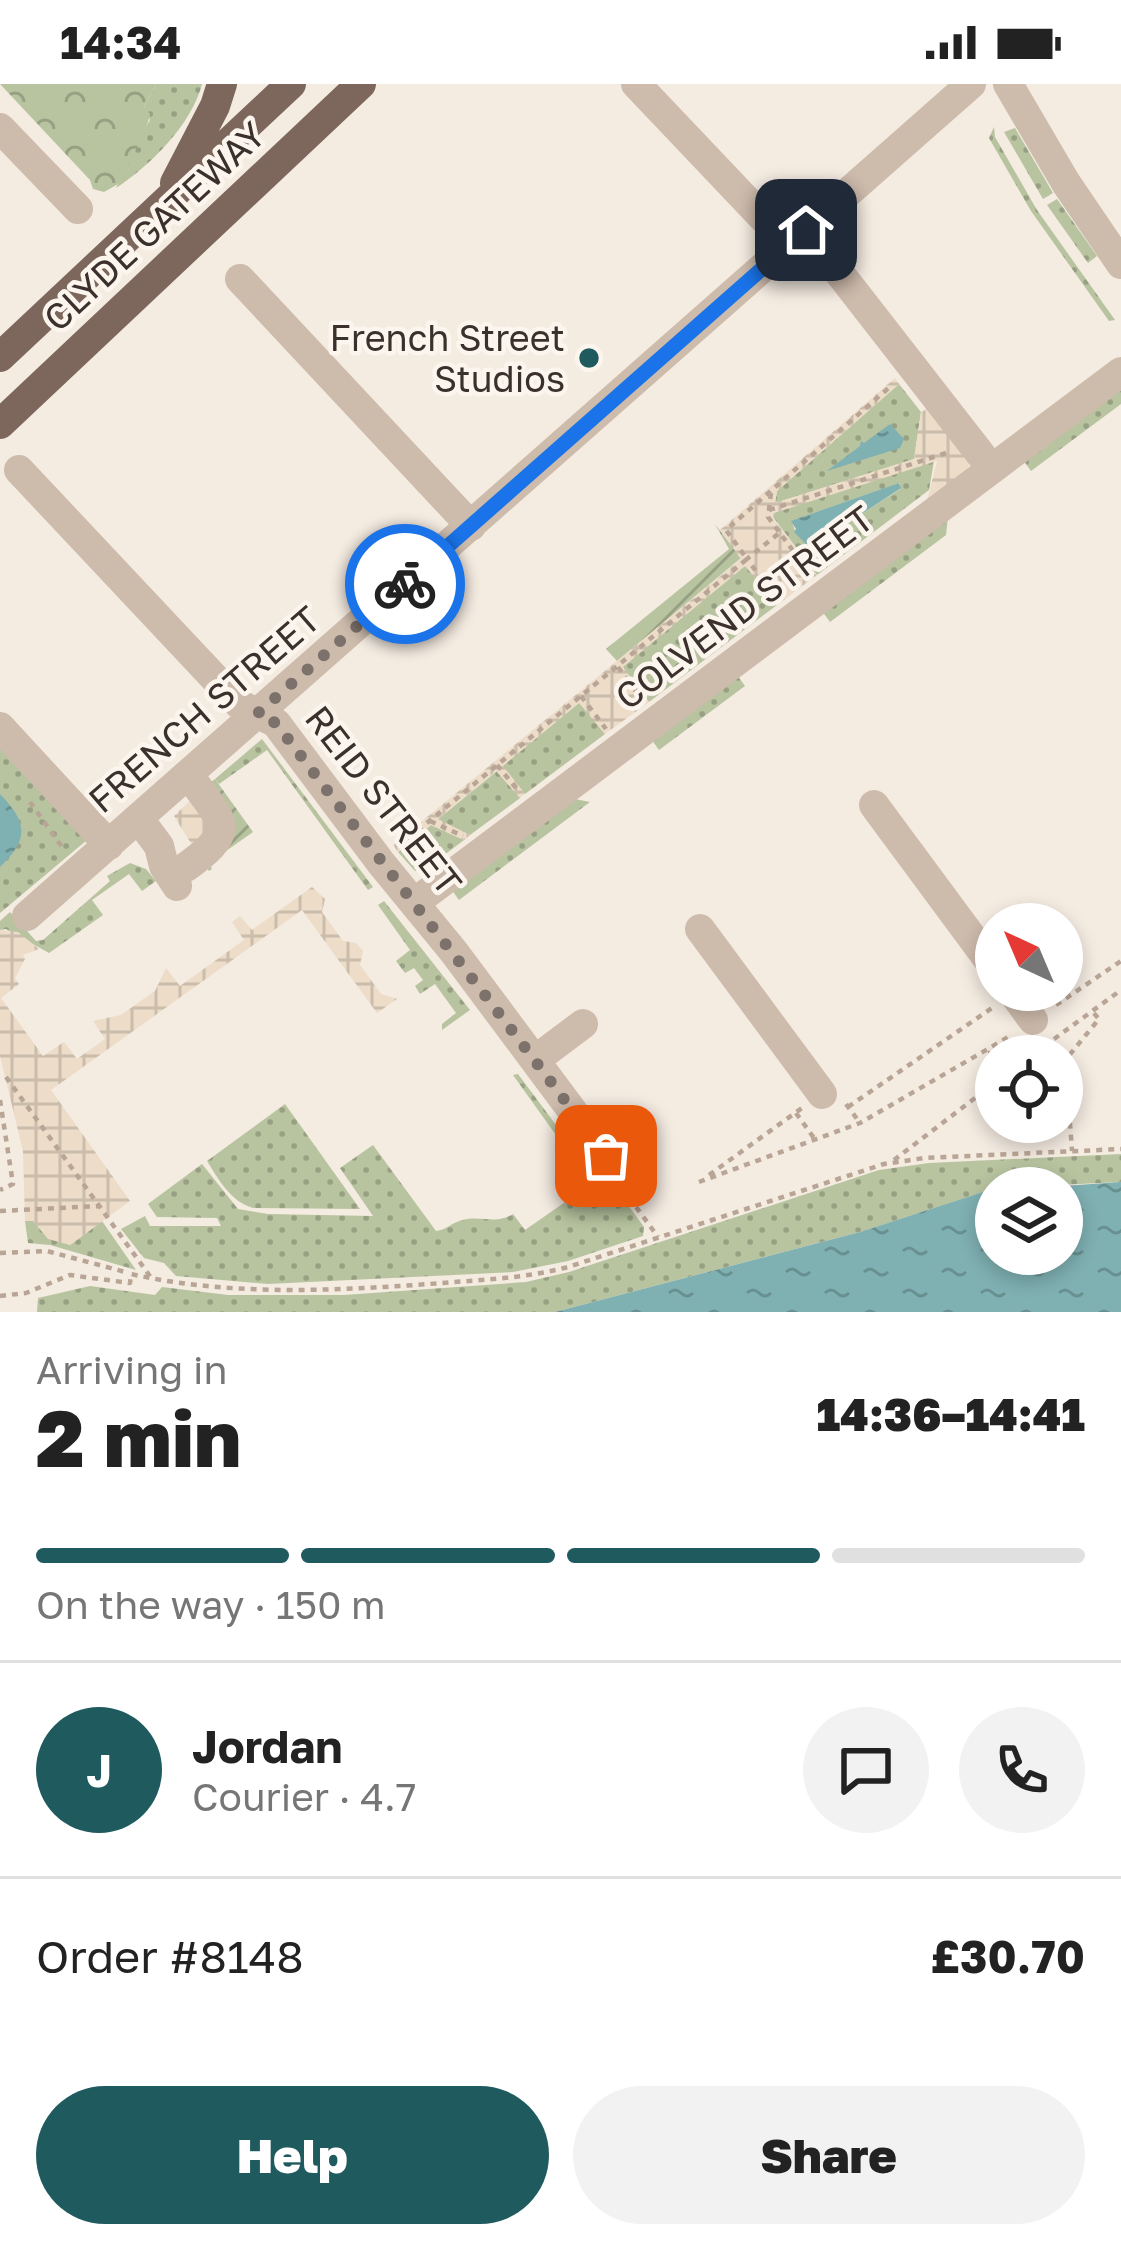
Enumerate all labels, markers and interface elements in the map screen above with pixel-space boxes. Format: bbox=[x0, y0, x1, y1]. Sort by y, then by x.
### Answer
text: 14:34 bbox=[60, 15, 181, 69]
street label: CLYDE GATEWAY bbox=[35, 113, 273, 339]
pin bbox=[755, 179, 857, 281]
icon: home bbox=[773, 197, 839, 263]
place label: French Street Studios bbox=[330, 316, 565, 400]
marker: French Street Studios bbox=[576, 345, 602, 371]
street label: COLVEND STREET bbox=[607, 496, 881, 718]
courier bbox=[345, 524, 465, 644]
icon: bike bbox=[372, 551, 438, 617]
street label: FRENCH STREET bbox=[80, 597, 328, 821]
street label: REID STREET bbox=[297, 697, 471, 903]
north arrow bbox=[975, 903, 1083, 1011]
map controls bbox=[975, 903, 1083, 1275]
button: locate bbox=[975, 1035, 1083, 1143]
pin bbox=[555, 1105, 657, 1207]
icon: bag bbox=[573, 1123, 639, 1189]
button: layers bbox=[975, 1167, 1083, 1275]
text: Arriving in bbox=[36, 1346, 227, 1393]
text: 14:36–14:41 bbox=[817, 1387, 1085, 1441]
text: 2 min bbox=[36, 1391, 241, 1484]
text: On the way · 150 m bbox=[36, 1581, 386, 1628]
button: chat bbox=[803, 1707, 929, 1833]
button: phone bbox=[959, 1707, 1085, 1833]
text: Jordan bbox=[192, 1719, 343, 1773]
text: J bbox=[86, 1743, 112, 1797]
text: Courier · 4.7 bbox=[192, 1773, 416, 1820]
text: Order #8148 bbox=[36, 1929, 304, 1983]
text: £30.70 bbox=[930, 1929, 1085, 1983]
button: Help bbox=[36, 2086, 549, 2224]
button: Share bbox=[573, 2086, 1085, 2224]

